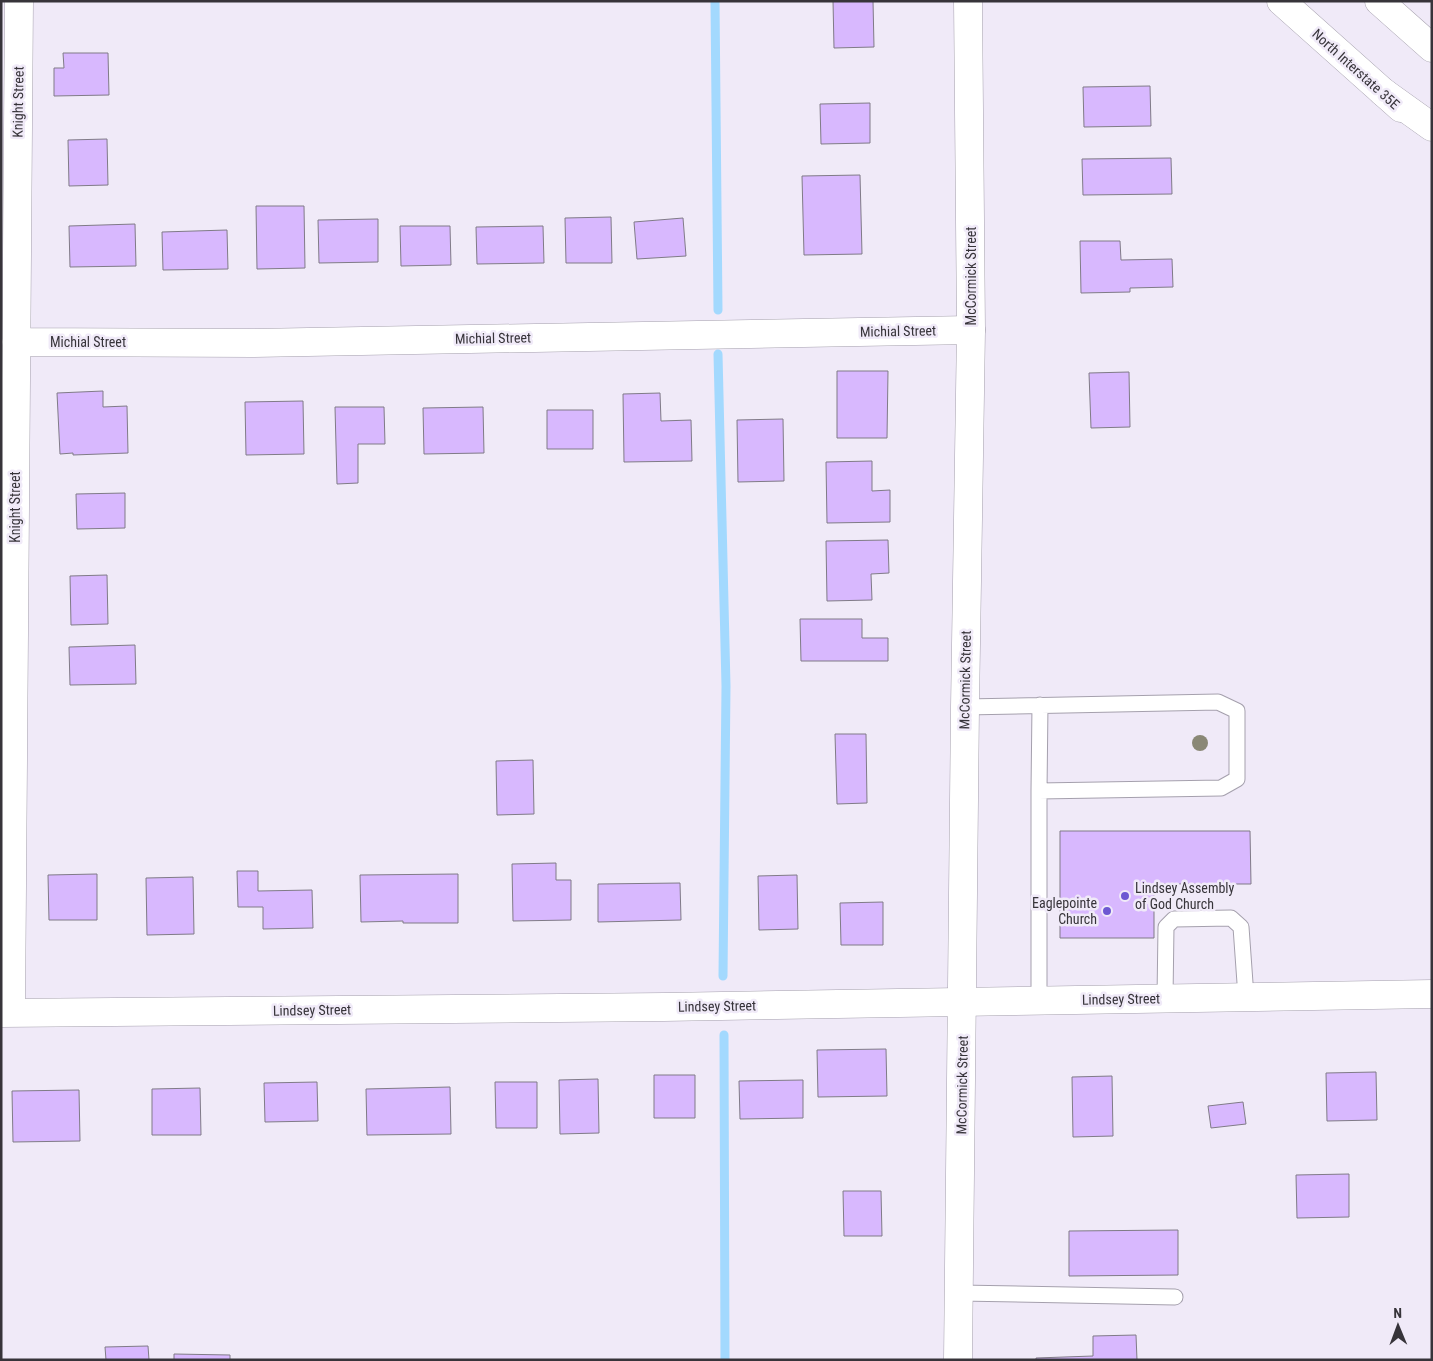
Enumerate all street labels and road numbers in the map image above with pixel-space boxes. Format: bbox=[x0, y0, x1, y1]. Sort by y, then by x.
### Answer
street label: North Interstate 35E bbox=[1309, 26, 1403, 112]
street label: Knight Street bbox=[9, 66, 27, 138]
street label: McCormick Street bbox=[963, 227, 979, 325]
street label: Michial Street bbox=[860, 322, 936, 340]
street label: Michial Street bbox=[455, 329, 531, 347]
street label: Michial Street bbox=[50, 334, 126, 350]
street label: Knight Street bbox=[7, 471, 23, 543]
street label: McCormick Street bbox=[956, 630, 974, 730]
street label: Lindsey Street bbox=[1082, 990, 1160, 1008]
street label: Lindsey Street bbox=[678, 997, 756, 1015]
street label: Lindsey Street bbox=[273, 1001, 351, 1019]
street label: McCormick Street bbox=[953, 1035, 971, 1135]

